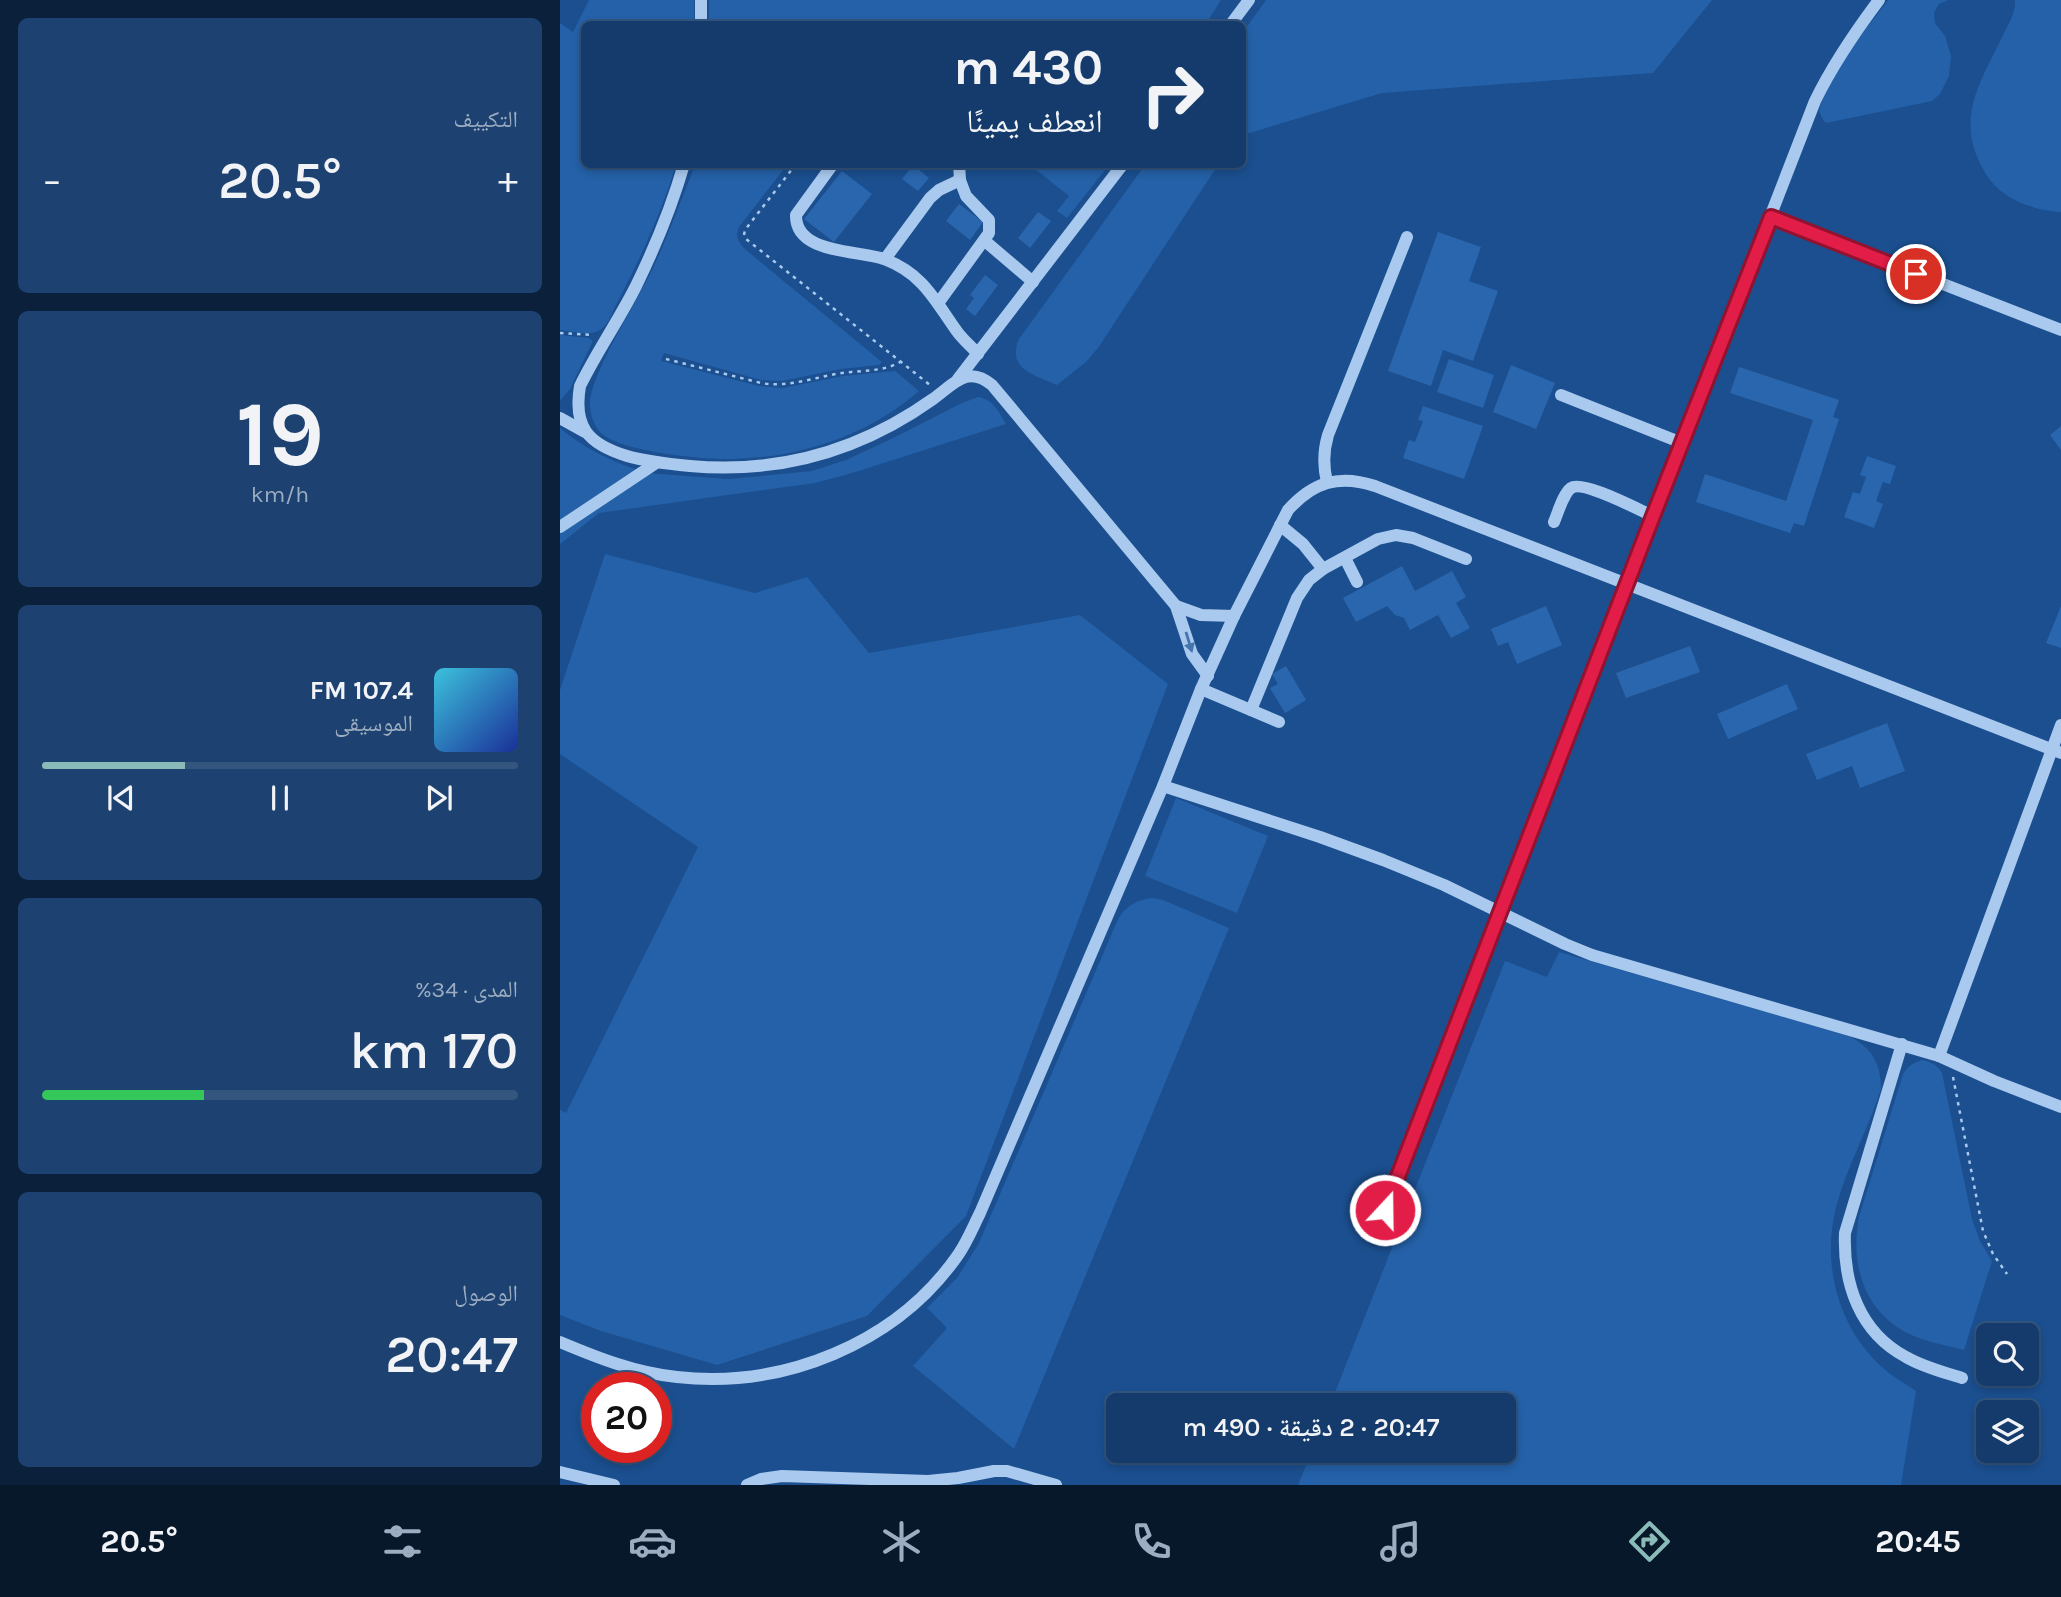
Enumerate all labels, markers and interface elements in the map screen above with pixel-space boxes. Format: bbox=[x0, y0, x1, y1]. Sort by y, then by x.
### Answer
text: 430 m bbox=[953, 39, 1103, 96]
icon: right bbox=[1127, 49, 1218, 140]
text: انعطف يمينًا bbox=[966, 103, 1103, 140]
text: التكييف bbox=[453, 106, 518, 133]
text: 20.5° bbox=[218, 150, 342, 211]
text: − bbox=[42, 158, 62, 203]
text: + bbox=[498, 158, 518, 203]
pin bbox=[1886, 244, 1946, 304]
icon: arrive bbox=[1897, 255, 1935, 293]
text: 19 bbox=[236, 382, 324, 488]
text: km/h bbox=[251, 481, 309, 508]
one-way arrow bbox=[1184, 632, 1195, 653]
text: 107.4 FM bbox=[310, 675, 413, 706]
text: الموسيقى bbox=[334, 710, 413, 737]
icon: previous bbox=[102, 779, 140, 817]
icon: pause bbox=[261, 779, 299, 817]
icon: next bbox=[420, 779, 458, 817]
text: المدى · 34% bbox=[415, 976, 518, 1003]
text: 170 km bbox=[350, 1020, 518, 1081]
position arrow bbox=[1348, 1173, 1422, 1247]
text: الوصول bbox=[454, 1280, 518, 1307]
map controls bbox=[1976, 1323, 2039, 1463]
button: search bbox=[1976, 1323, 2039, 1386]
text: 20:47 bbox=[385, 1324, 518, 1385]
speed limit sign: 20 bbox=[581, 1372, 672, 1463]
button: layers bbox=[1976, 1400, 2039, 1463]
text: 20:47 · 2 دقيقة · 490 m bbox=[1182, 1412, 1440, 1443]
icon: filters bbox=[378, 1517, 427, 1566]
icon: car bbox=[628, 1517, 677, 1566]
icon: climate bbox=[877, 1517, 926, 1566]
icon: phone bbox=[1127, 1517, 1176, 1566]
icon: music bbox=[1376, 1517, 1425, 1566]
icon: directions bbox=[1625, 1517, 1674, 1566]
text: 20.5° bbox=[100, 1523, 178, 1560]
text: 20:45 bbox=[1875, 1523, 1961, 1560]

